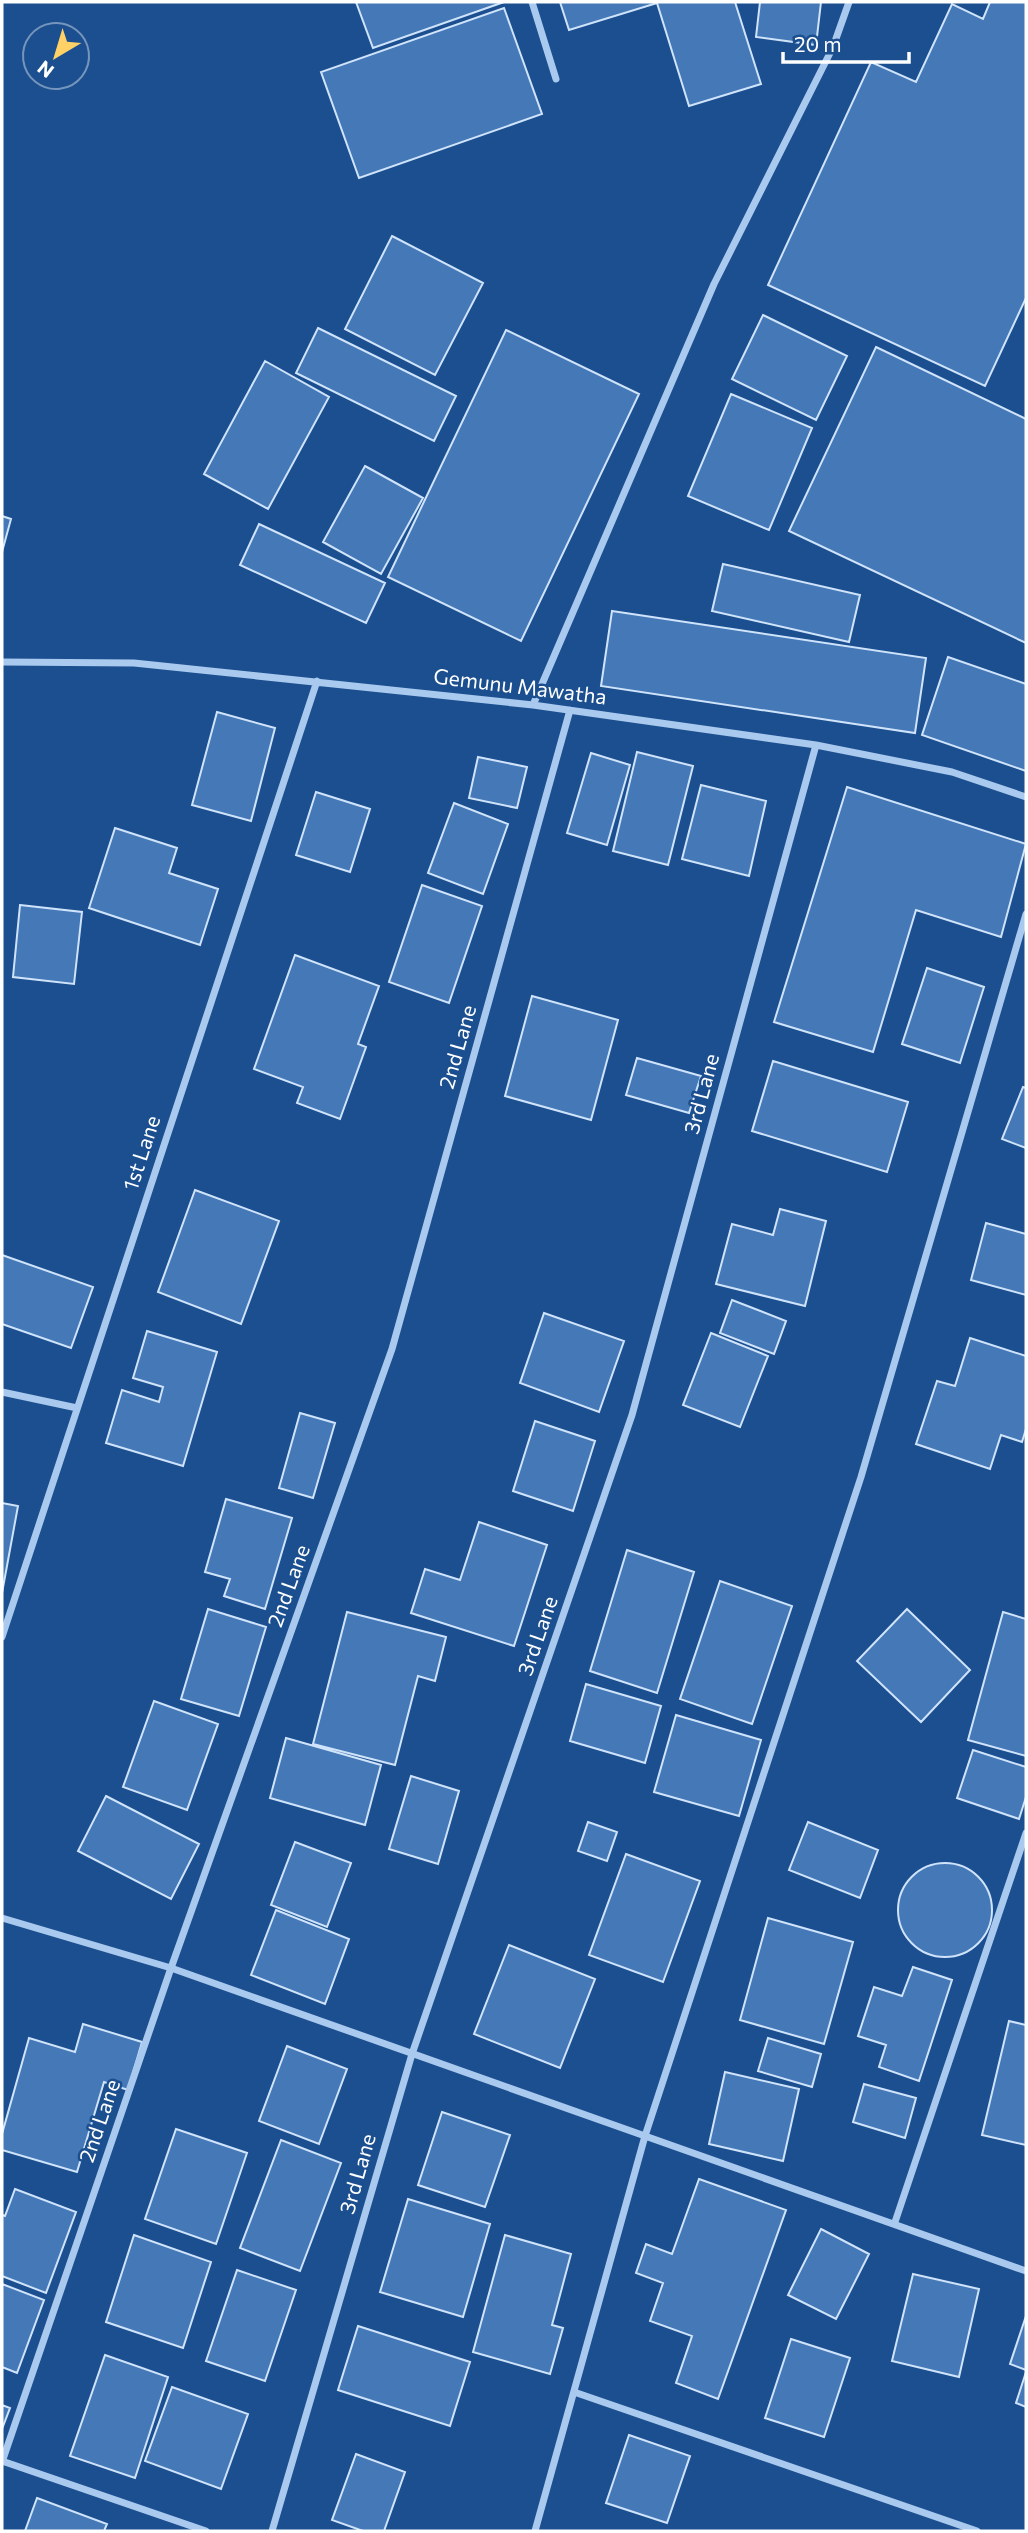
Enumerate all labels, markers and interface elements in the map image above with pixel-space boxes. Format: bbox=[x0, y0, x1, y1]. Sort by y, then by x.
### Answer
north arrow bbox=[21, 21, 91, 91]
scale bar bbox=[783, 21, 909, 65]
text: 20 m bbox=[794, 31, 842, 56]
text: N bbox=[33, 56, 58, 83]
street label: Gemunu Mawatha bbox=[432, 662, 608, 709]
street label: 2nd Lane bbox=[433, 1002, 480, 1091]
street label: 3rd Lane bbox=[678, 1051, 723, 1137]
street label: 1st Lane bbox=[117, 1112, 164, 1193]
street label: 2nd Lane bbox=[261, 1541, 314, 1630]
street label: 3rd Lane bbox=[511, 1593, 562, 1678]
street label: 2nd Lane bbox=[73, 2076, 124, 2165]
street label: 3rd Lane bbox=[333, 2131, 380, 2217]

